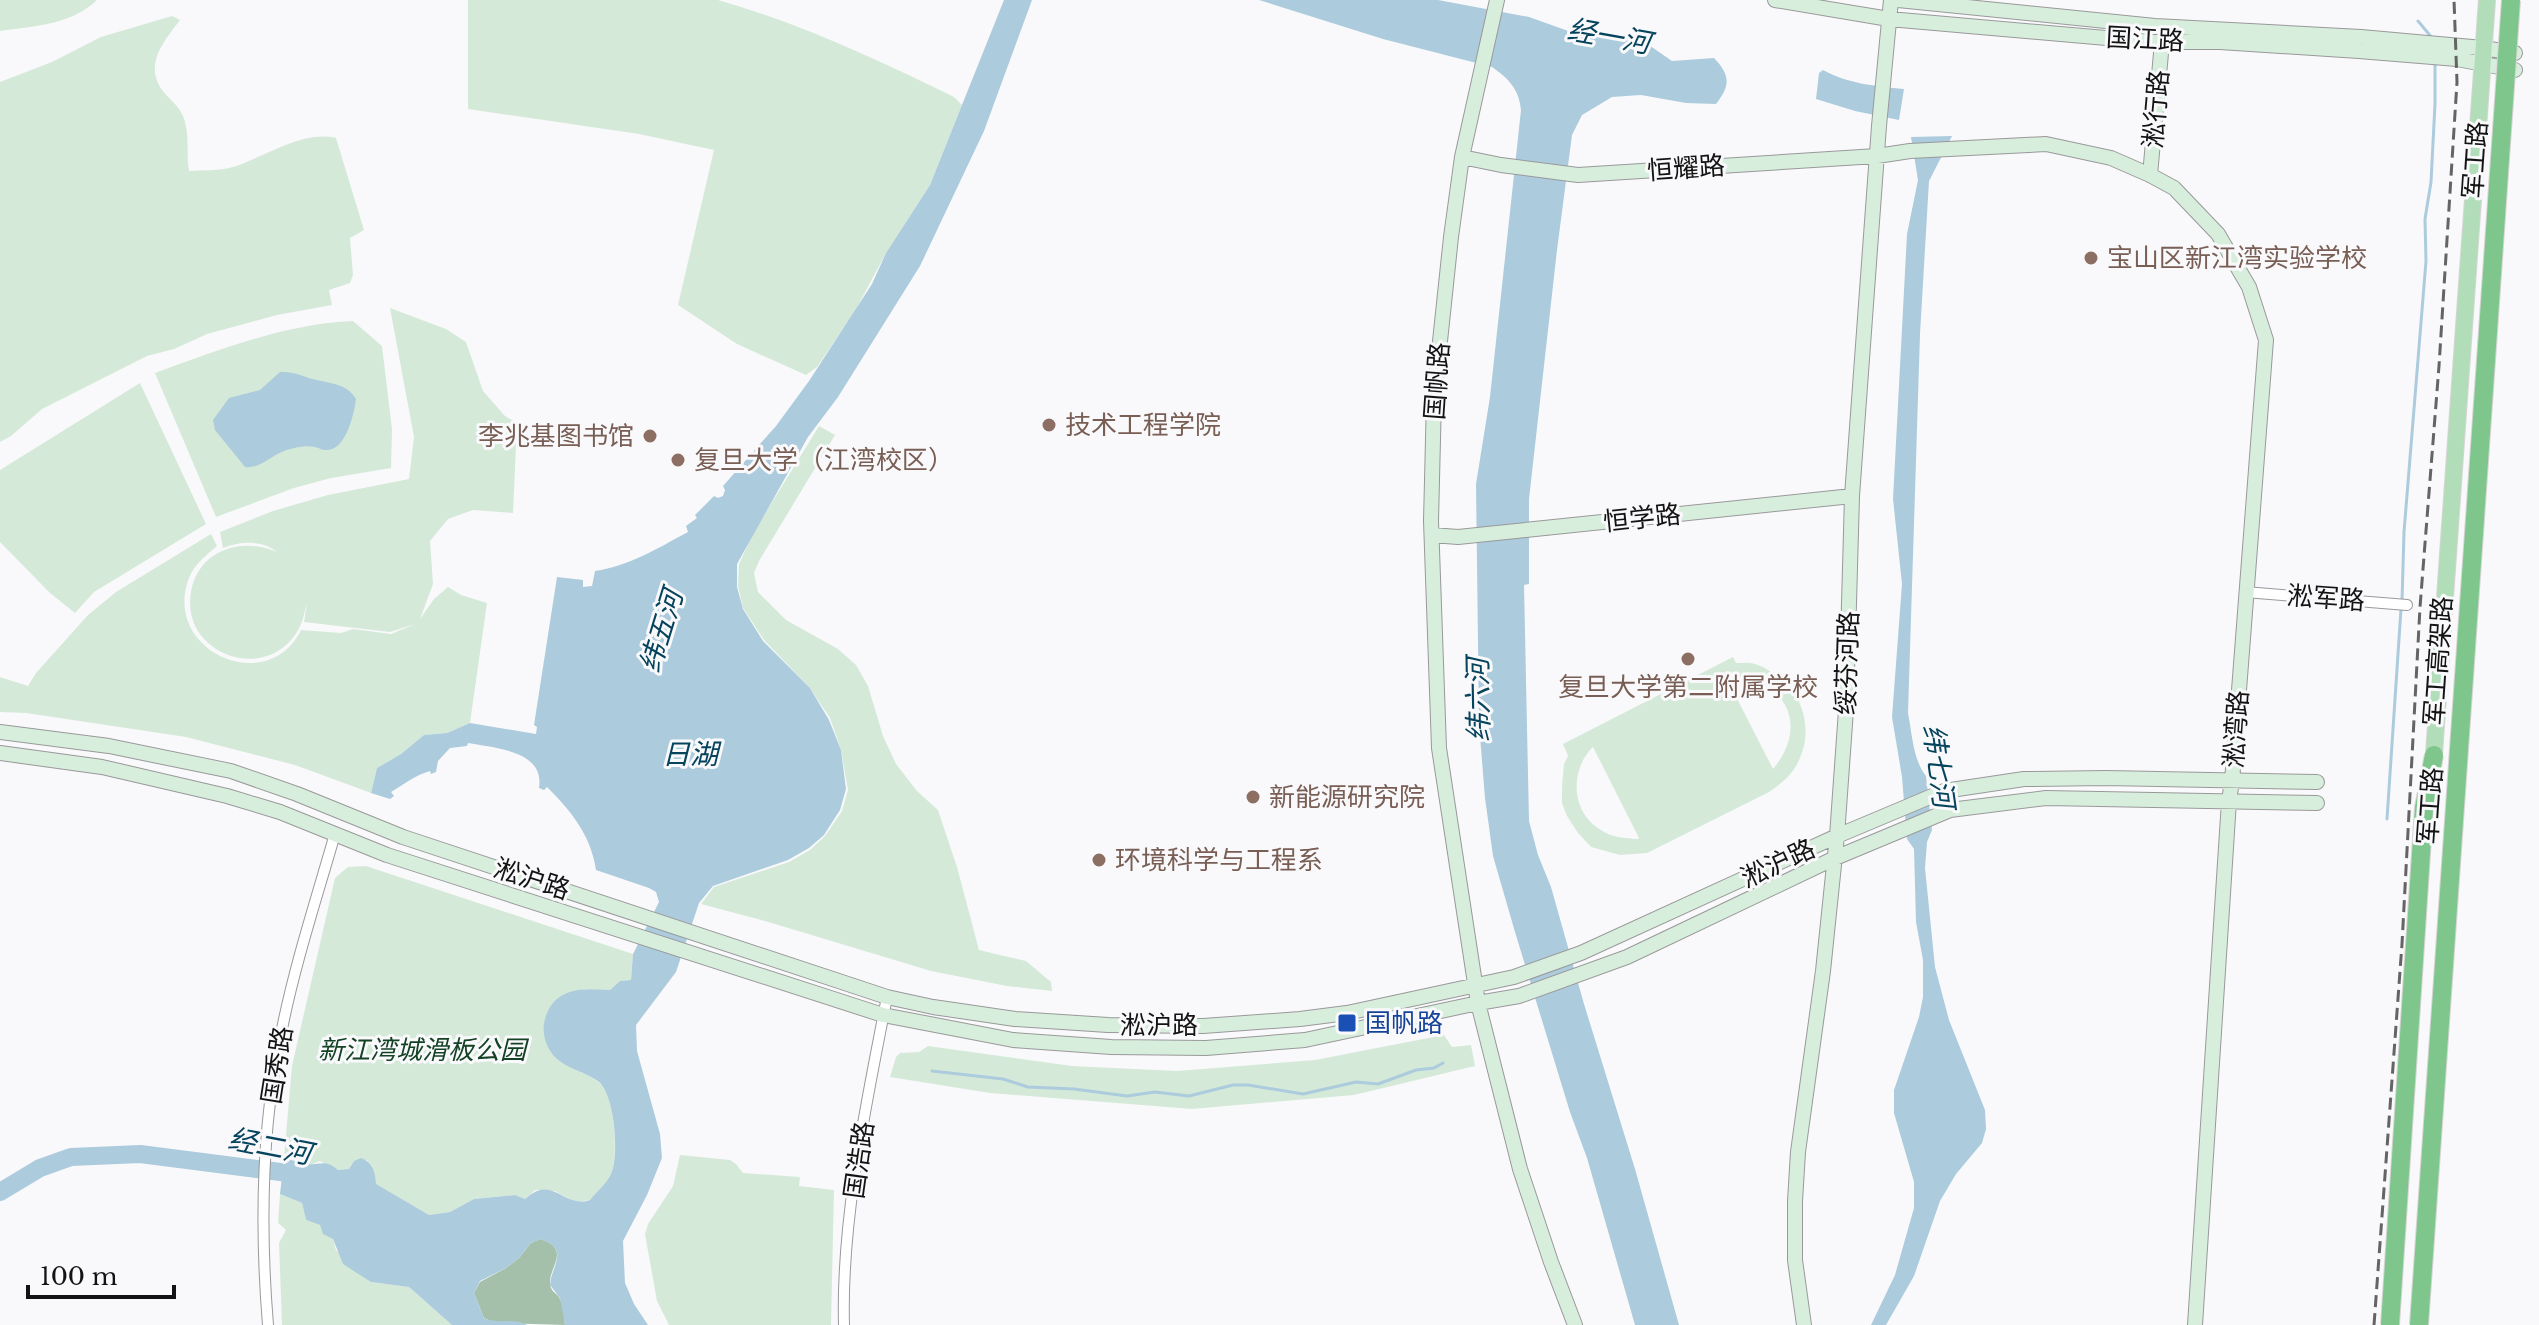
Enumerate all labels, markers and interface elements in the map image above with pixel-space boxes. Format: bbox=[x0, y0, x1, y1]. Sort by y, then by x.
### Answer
water label: 经一河 bbox=[1565, 12, 1658, 62]
street label: 国江路 bbox=[2105, 21, 2185, 57]
street label: 淞行路 bbox=[2137, 69, 2175, 149]
street label: 军工路 bbox=[2456, 120, 2494, 200]
street label: 恒耀路 bbox=[1646, 149, 1726, 187]
place label: 宝山区新江湾实验学校 bbox=[2107, 242, 2367, 274]
marker: 宝山区新江湾实验学校 bbox=[2082, 249, 2100, 267]
street label: 国帆路 bbox=[1418, 341, 1456, 421]
place label: 技术工程学院 bbox=[1065, 409, 1221, 441]
marker: 技术工程学院 bbox=[1040, 416, 1058, 434]
place label: 李兆基图书馆 bbox=[478, 420, 634, 452]
marker: 李兆基图书馆 bbox=[641, 427, 659, 445]
place label: 复旦大学（江湾校区） bbox=[694, 444, 954, 476]
marker: 复旦大学（江湾校区） bbox=[669, 451, 687, 469]
street label: 恒学路 bbox=[1602, 498, 1682, 538]
street label: 淞军路 bbox=[2286, 579, 2366, 617]
water label: 纬五河 bbox=[632, 581, 692, 676]
street label: 军工高架路 bbox=[2418, 595, 2458, 727]
street label: 绥芬河路 bbox=[1829, 610, 1865, 716]
marker: 复旦大学第二附属学校 bbox=[1679, 650, 1697, 668]
water label: 纬六河 bbox=[1460, 653, 1497, 742]
place label: 复旦大学第二附属学校 bbox=[1558, 671, 1818, 703]
street label: 淞湾路 bbox=[2217, 689, 2255, 769]
water label: 纬七河 bbox=[1915, 722, 1962, 815]
water label: 日湖 bbox=[662, 737, 722, 772]
street label: 军工路 bbox=[2411, 766, 2449, 846]
place label: 新能源研究院 bbox=[1269, 781, 1425, 813]
marker: 新能源研究院 bbox=[1244, 788, 1262, 806]
street label: 淞沪路 bbox=[1736, 832, 1820, 894]
place label: 环境科学与工程系 bbox=[1115, 844, 1323, 876]
marker: 环境科学与工程系 bbox=[1090, 851, 1108, 869]
street label: 淞沪路 bbox=[490, 852, 574, 906]
place label: 国帆路 bbox=[1365, 1007, 1443, 1039]
street label: 淞沪路 bbox=[1120, 1009, 1198, 1041]
marker: 国帆路 bbox=[1336, 1012, 1358, 1034]
street label: 国秀路 bbox=[255, 1024, 299, 1106]
park label: 新江湾城滑板公园 bbox=[318, 1034, 530, 1066]
street label: 国浩路 bbox=[838, 1119, 880, 1201]
water label: 经二河 bbox=[225, 1121, 319, 1173]
scale bar bbox=[28, 1249, 174, 1299]
text: 100 m bbox=[40, 1262, 118, 1291]

